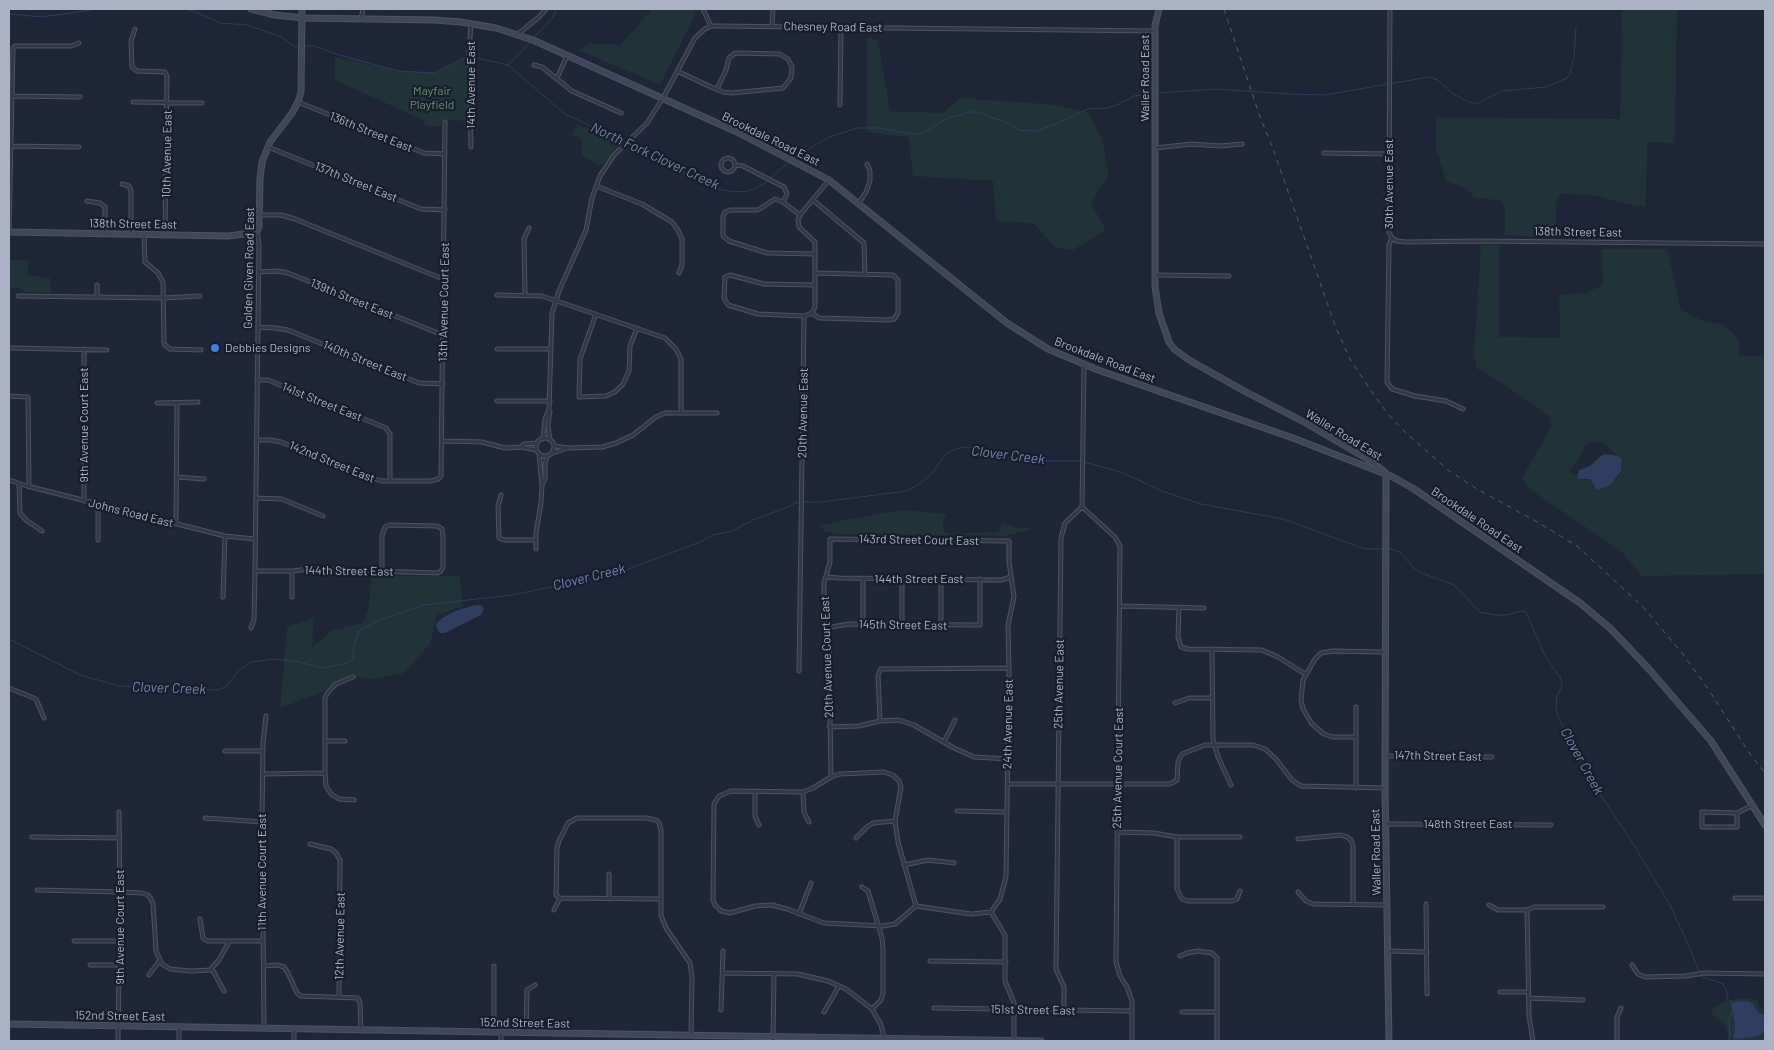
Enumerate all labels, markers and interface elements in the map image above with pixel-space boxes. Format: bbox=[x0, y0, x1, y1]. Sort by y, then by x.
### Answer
street label: Chesney Road East bbox=[784, 19, 882, 35]
street label: Waller Road East bbox=[1138, 34, 1152, 122]
street label: 14th Avenue East bbox=[464, 41, 478, 129]
park label: Mayfair Playfield bbox=[410, 84, 454, 112]
street label: 136th Street East bbox=[327, 109, 415, 155]
street label: Brookdale Road East bbox=[720, 109, 822, 169]
street label: 10th Avenue East bbox=[159, 110, 175, 198]
water label: North Fork Clover Creek bbox=[588, 119, 722, 193]
street label: 30th Avenue East bbox=[1382, 139, 1396, 229]
street label: 137th Street East bbox=[313, 159, 399, 205]
street label: Golden Given Road East bbox=[241, 207, 257, 329]
street label: 138th Street East bbox=[89, 216, 177, 232]
street label: 138th Street East bbox=[1534, 224, 1622, 240]
street label: 13th Avenue Court East bbox=[436, 242, 452, 362]
street label: 139th Street East bbox=[308, 276, 396, 322]
street label: Brookdale Road East bbox=[1052, 334, 1158, 386]
street label: 140th Street East bbox=[321, 338, 409, 384]
place label: Debbies Designs bbox=[225, 341, 311, 355]
marker: Debbies Designs bbox=[209, 342, 221, 354]
street label: 9th Avenue Court East bbox=[77, 367, 91, 483]
street label: 20th Avenue East bbox=[795, 368, 811, 458]
street label: 141st Street East bbox=[280, 379, 364, 425]
street label: Waller Road East bbox=[1303, 406, 1385, 464]
street label: 142nd Street East bbox=[287, 438, 377, 486]
water label: Clover Creek bbox=[970, 442, 1046, 468]
street label: Brookdale Road East bbox=[1428, 484, 1526, 556]
street label: Johns Road East bbox=[87, 495, 175, 531]
street label: 143rd Street Court East bbox=[859, 532, 979, 548]
water label: Clover Creek bbox=[551, 560, 627, 594]
street label: 144th Street East bbox=[304, 563, 394, 579]
street label: 144th Street East bbox=[874, 572, 964, 586]
street label: 20th Avenue Court East bbox=[818, 596, 836, 718]
street label: 145th Street East bbox=[858, 617, 948, 633]
street label: 25th Avenue East bbox=[1051, 639, 1067, 729]
water label: Clover Creek bbox=[132, 678, 206, 698]
street label: 24th Avenue East bbox=[1000, 679, 1016, 769]
street label: 25th Avenue Court East bbox=[1110, 707, 1126, 829]
water label: Clover Creek bbox=[1557, 725, 1607, 797]
street label: 147th Street East bbox=[1394, 748, 1482, 764]
street label: Waller Road East bbox=[1368, 808, 1384, 896]
street label: 11th Avenue Court East bbox=[255, 813, 269, 931]
street label: 148th Street East bbox=[1424, 817, 1512, 831]
street label: 9th Avenue Court East bbox=[113, 869, 127, 985]
street label: 12th Avenue East bbox=[332, 892, 348, 980]
street label: 151st Street East bbox=[990, 1002, 1076, 1018]
street label: 152nd Street East bbox=[74, 1008, 166, 1024]
street label: 152nd Street East bbox=[479, 1015, 571, 1031]

